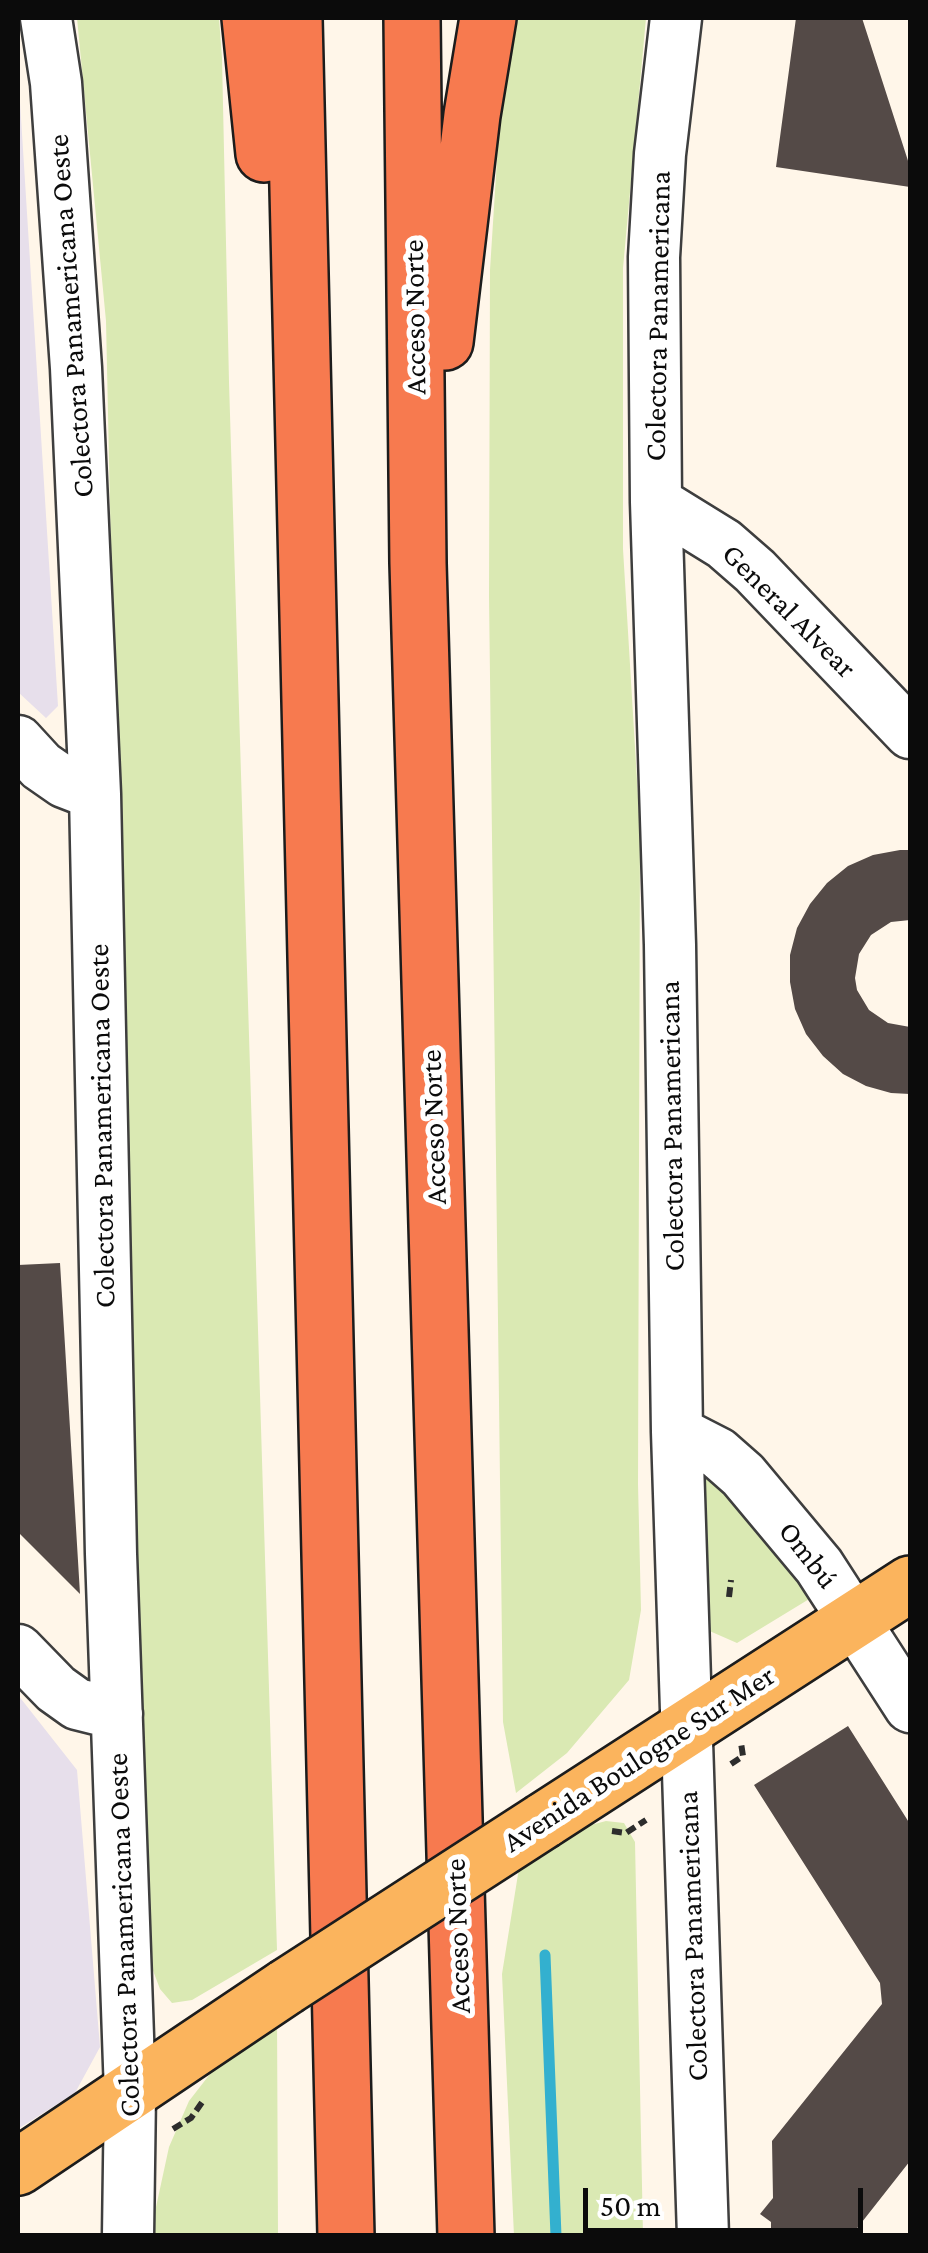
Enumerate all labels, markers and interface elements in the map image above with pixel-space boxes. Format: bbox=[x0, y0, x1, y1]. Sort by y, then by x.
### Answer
street label: Colectora Panamericana Oeste bbox=[40, 133, 102, 499]
street label: Colectora Panamericana bbox=[637, 170, 679, 462]
street label: Acceso Norte bbox=[396, 239, 434, 395]
street label: General Alvear bbox=[714, 536, 864, 686]
street label: Colectora Panamericana Oeste bbox=[81, 944, 123, 1308]
street label: Colectora Panamericana bbox=[651, 980, 693, 1272]
street label: Acceso Norte bbox=[413, 1049, 455, 1205]
street label: Ombú bbox=[771, 1514, 845, 1596]
street label: Avenida Boulogne Sur Mer bbox=[496, 1658, 782, 1860]
street label: Colectora Panamericana Oeste bbox=[100, 1752, 148, 2118]
street label: Colectora Panamericana bbox=[670, 1790, 716, 2082]
street label: Acceso Norte bbox=[437, 1858, 479, 2014]
scale bar bbox=[588, 2168, 868, 2230]
text: 50 m bbox=[600, 2189, 661, 2222]

